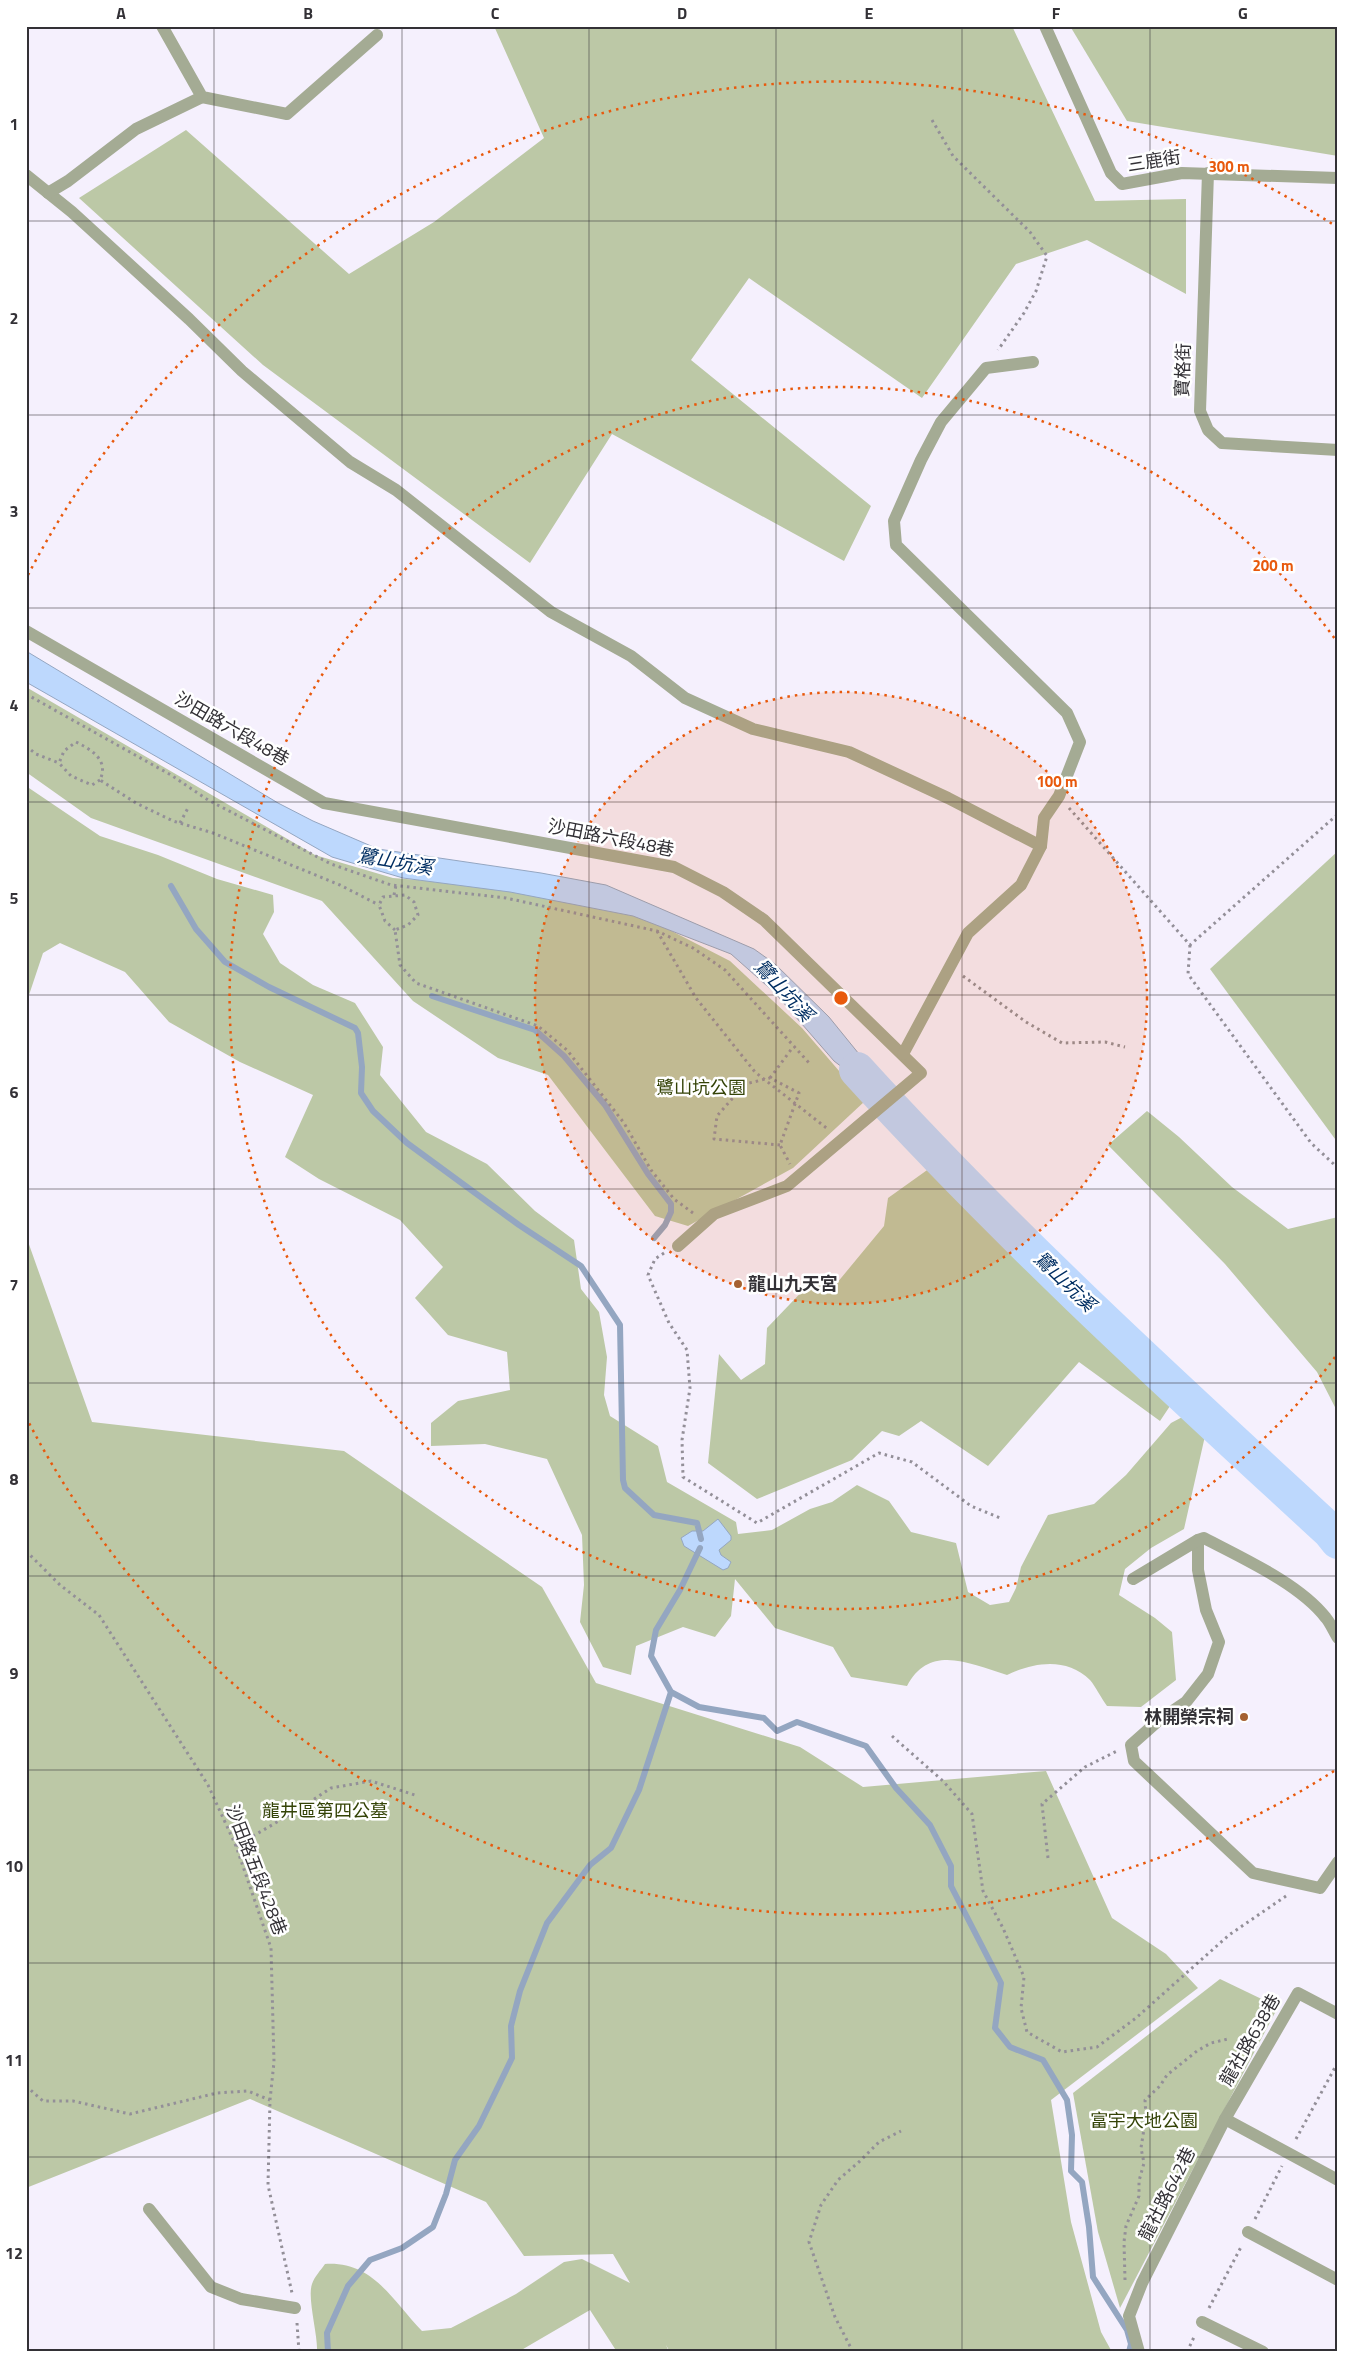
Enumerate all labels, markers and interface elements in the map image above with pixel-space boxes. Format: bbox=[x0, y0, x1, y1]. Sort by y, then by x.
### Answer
text: A bbox=[116, 1, 126, 25]
text: B bbox=[303, 1, 313, 25]
text: C bbox=[491, 1, 500, 25]
text: D bbox=[677, 1, 687, 25]
text: E bbox=[865, 1, 874, 25]
text: F bbox=[1052, 1, 1061, 25]
text: G bbox=[1238, 1, 1248, 25]
text: 1 bbox=[10, 112, 18, 136]
street label: 三鹿街 bbox=[1125, 143, 1183, 178]
text: 300 m bbox=[1208, 155, 1250, 178]
text: 2 bbox=[10, 306, 18, 330]
street label: 寶格街 bbox=[1168, 343, 1197, 397]
text: 3 bbox=[10, 499, 18, 523]
text: 200 m bbox=[1252, 554, 1294, 577]
street label: 沙田路六段48巷 bbox=[170, 685, 295, 772]
text: 4 bbox=[10, 693, 19, 717]
text: 100 m bbox=[1036, 770, 1078, 793]
street label: 沙田路六段48巷 bbox=[546, 812, 677, 863]
water label: 鷺山坑溪 bbox=[355, 840, 438, 882]
text: 5 bbox=[10, 886, 19, 910]
water label: 鷺山坑溪 bbox=[748, 952, 823, 1030]
centre of rings bbox=[832, 989, 850, 1007]
park label: 鷺山坑公園 bbox=[656, 1074, 746, 1101]
text: 6 bbox=[10, 1080, 19, 1104]
water label: 鷺山坑溪 bbox=[1028, 1244, 1105, 1320]
place label: 龍山九天宮 bbox=[748, 1270, 838, 1297]
text: 7 bbox=[10, 1273, 18, 1297]
marker: 龍山九天宮 bbox=[732, 1278, 744, 1290]
text: 8 bbox=[10, 1467, 19, 1491]
text: 9 bbox=[10, 1661, 19, 1685]
place label: 林開榮宗祠 bbox=[1144, 1703, 1234, 1730]
marker: 林開榮宗祠 bbox=[1238, 1711, 1250, 1723]
park label: 龍井區第四公墓 bbox=[262, 1797, 388, 1824]
street label: 沙田路五段428巷 bbox=[219, 1800, 294, 1939]
text: 10 bbox=[5, 1854, 23, 1878]
street label: 龍社路638巷 bbox=[1212, 1989, 1287, 2091]
text: 11 bbox=[5, 2048, 23, 2072]
park label: 富宇大地公園 bbox=[1090, 2107, 1198, 2134]
street label: 龍社路642巷 bbox=[1131, 2142, 1202, 2245]
text: 12 bbox=[5, 2241, 23, 2265]

